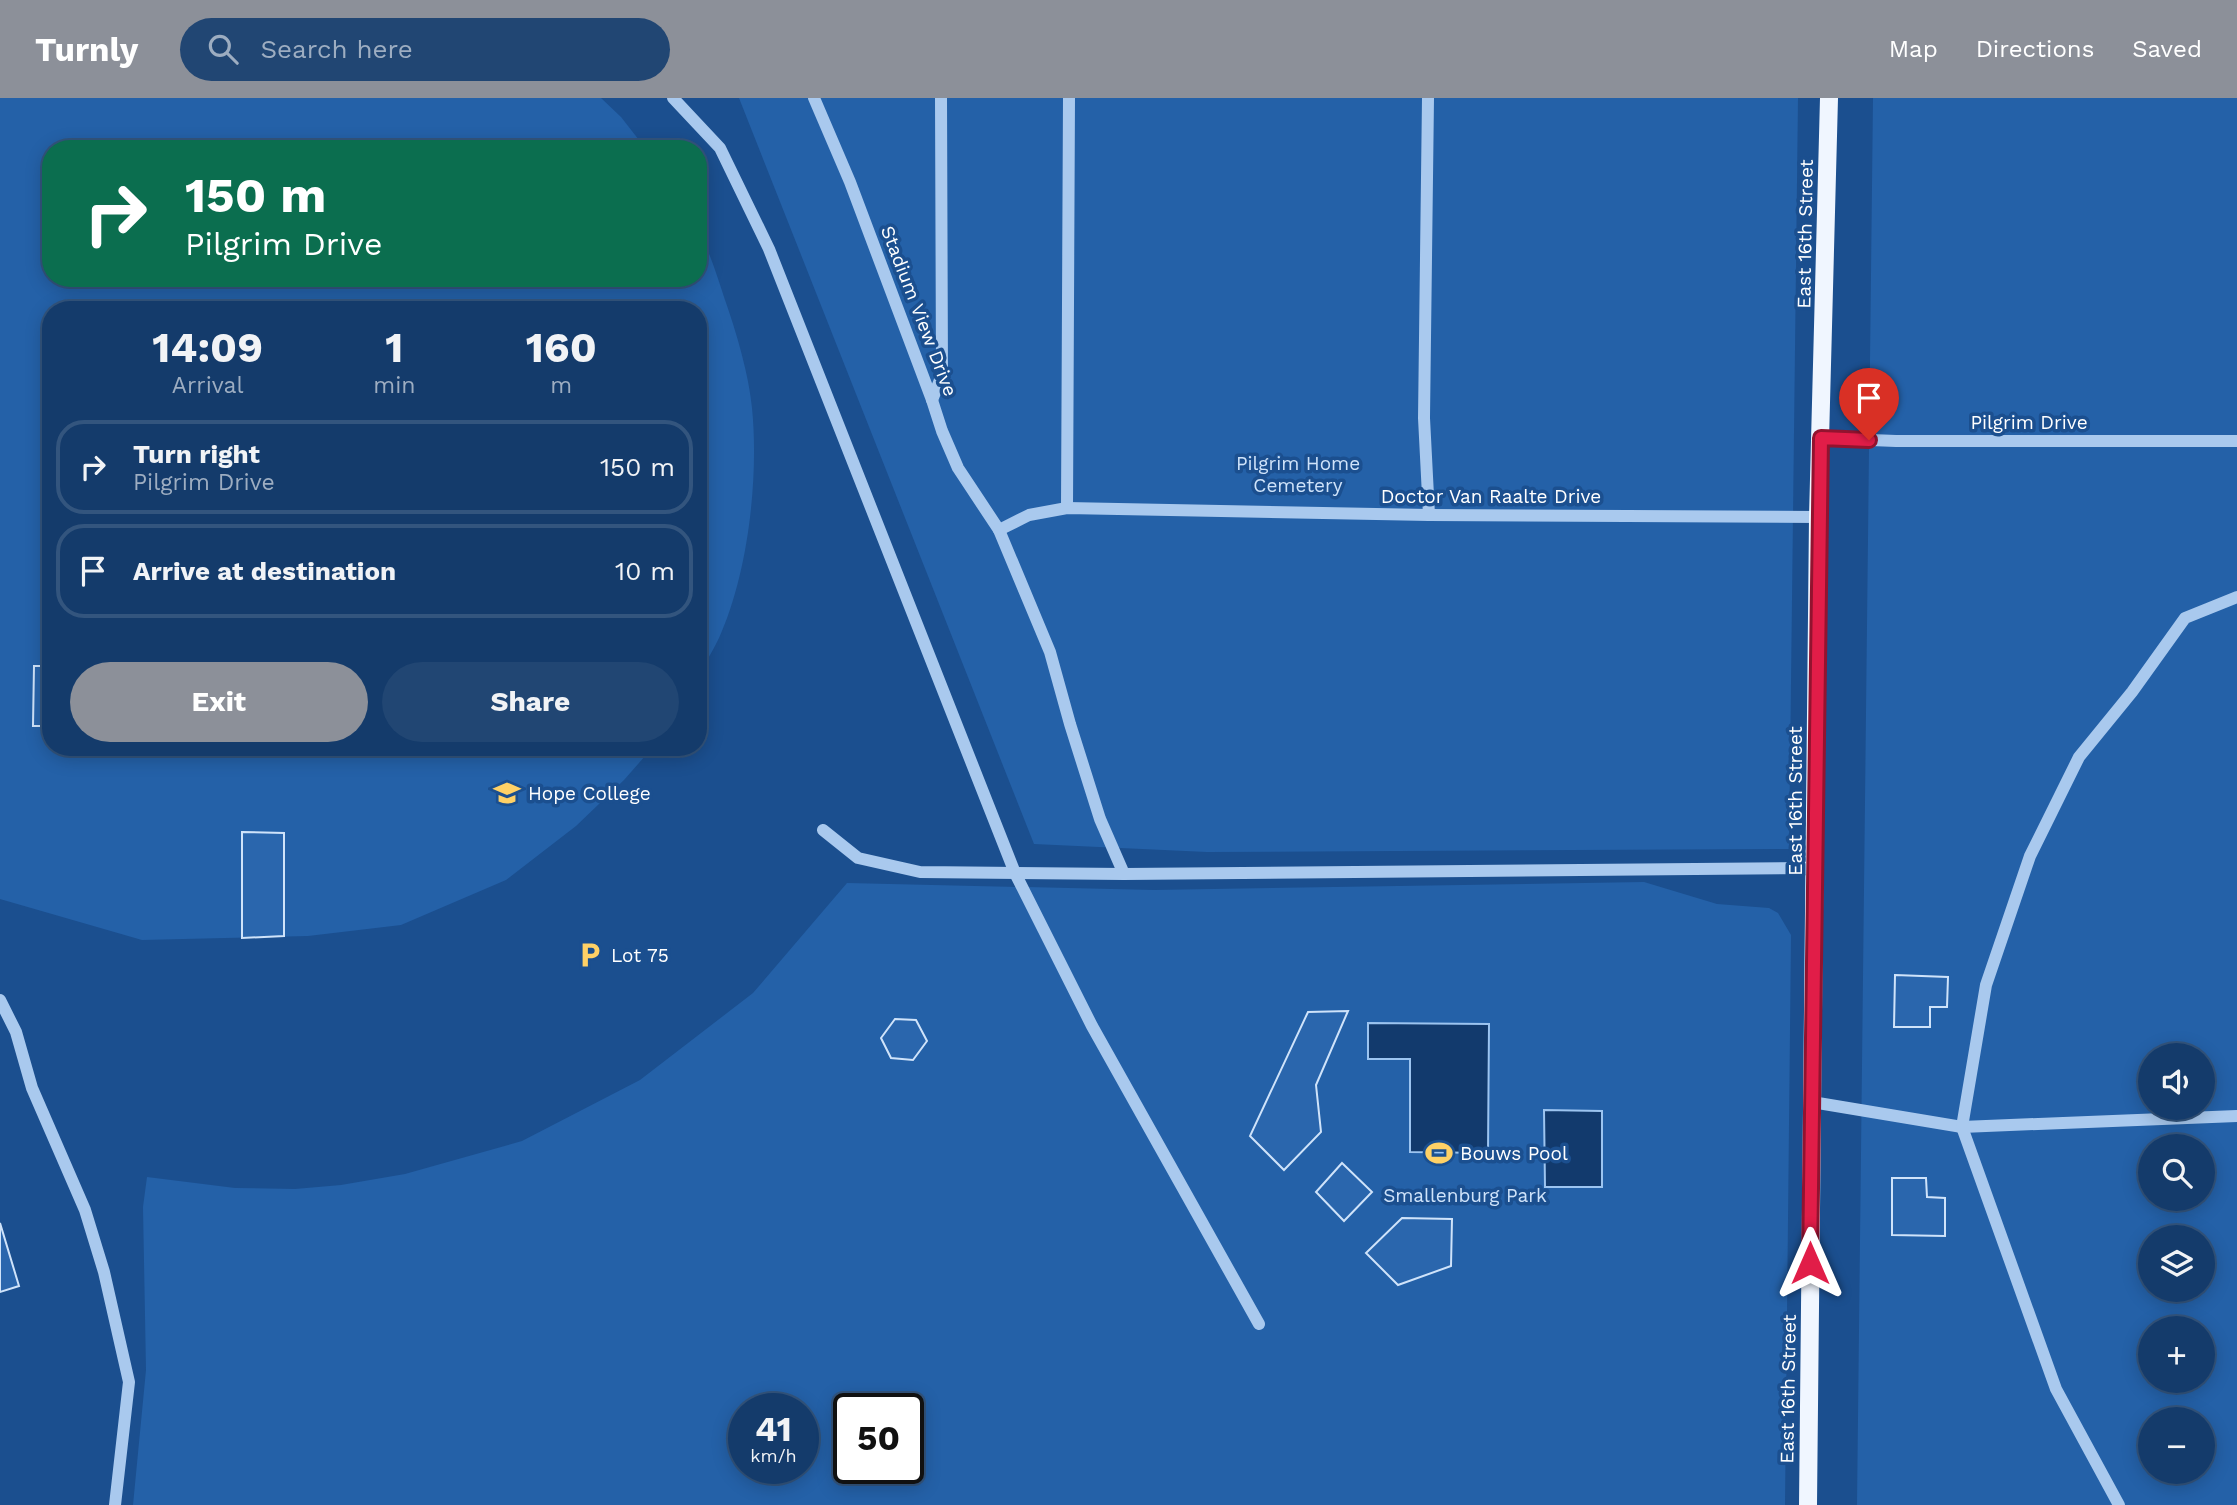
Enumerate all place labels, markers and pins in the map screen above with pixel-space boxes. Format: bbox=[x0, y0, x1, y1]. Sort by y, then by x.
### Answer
pin bbox=[1839, 368, 1899, 440]
school or university icon: Hope College bbox=[492, 778, 522, 808]
place label: Hope College bbox=[528, 782, 651, 805]
parking icon: Lot 75 bbox=[575, 940, 605, 970]
place label: Lot 75 bbox=[611, 944, 669, 967]
sports icon: Bouws Pool bbox=[1424, 1138, 1454, 1168]
place label: Bouws Pool bbox=[1460, 1142, 1568, 1165]

